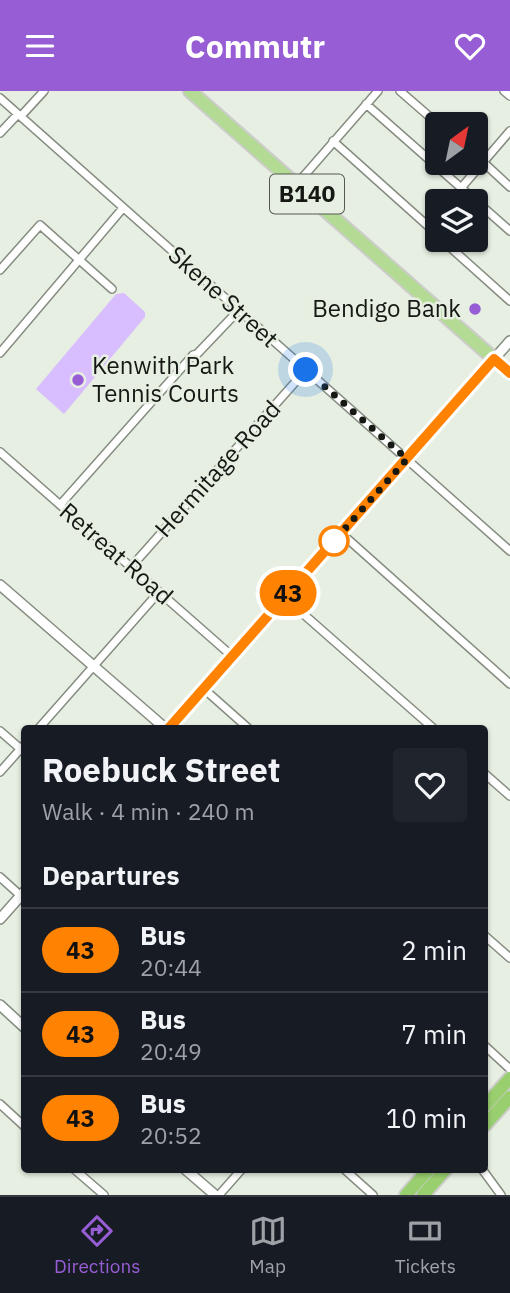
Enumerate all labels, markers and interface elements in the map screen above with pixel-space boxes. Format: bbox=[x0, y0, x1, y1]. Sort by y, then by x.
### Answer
text: Commutr bbox=[185, 25, 325, 67]
icon: menu bbox=[21, 27, 59, 65]
icon: heart bbox=[451, 27, 489, 65]
north arrow bbox=[425, 112, 488, 175]
map controls bbox=[425, 112, 488, 252]
road number: B140 bbox=[270, 174, 344, 213]
button: layers bbox=[425, 189, 488, 252]
street label: Skene Street bbox=[162, 238, 286, 354]
place label: Bendigo Bank bbox=[312, 292, 461, 324]
marker: Bendigo Bank bbox=[467, 301, 483, 317]
place label: Kenwith Park Tennis Courts bbox=[92, 349, 239, 409]
your location bbox=[288, 352, 323, 387]
marker: Kenwith Park Tennis Courts bbox=[70, 372, 86, 388]
street label: Hermitage Road bbox=[147, 393, 287, 544]
street label: Retreat Road bbox=[53, 495, 180, 611]
unlabelled marker bbox=[319, 526, 349, 556]
line badge: 43 bbox=[256, 570, 320, 616]
text: 43 bbox=[274, 577, 302, 609]
text: Roebuck Street bbox=[42, 748, 281, 791]
button: heart bbox=[393, 748, 467, 822]
text: Walk · 4 min · 240 m bbox=[42, 796, 255, 826]
text: Departures bbox=[42, 858, 180, 892]
text: Bus bbox=[140, 918, 186, 952]
text: 2 min bbox=[401, 933, 467, 967]
text: 43 bbox=[66, 934, 95, 966]
text: 20:44 bbox=[140, 952, 202, 982]
text: Bus bbox=[140, 1002, 186, 1036]
text: 7 min bbox=[401, 1017, 467, 1051]
text: 43 bbox=[66, 1018, 95, 1050]
text: 20:49 bbox=[140, 1036, 202, 1066]
text: Bus bbox=[140, 1086, 186, 1120]
text: 10 min bbox=[386, 1101, 467, 1135]
text: 43 bbox=[66, 1102, 95, 1134]
text: 20:52 bbox=[140, 1120, 202, 1150]
tab: Directions bbox=[54, 1212, 141, 1278]
tab: Map bbox=[249, 1212, 287, 1278]
tab: Tickets bbox=[395, 1212, 456, 1278]

